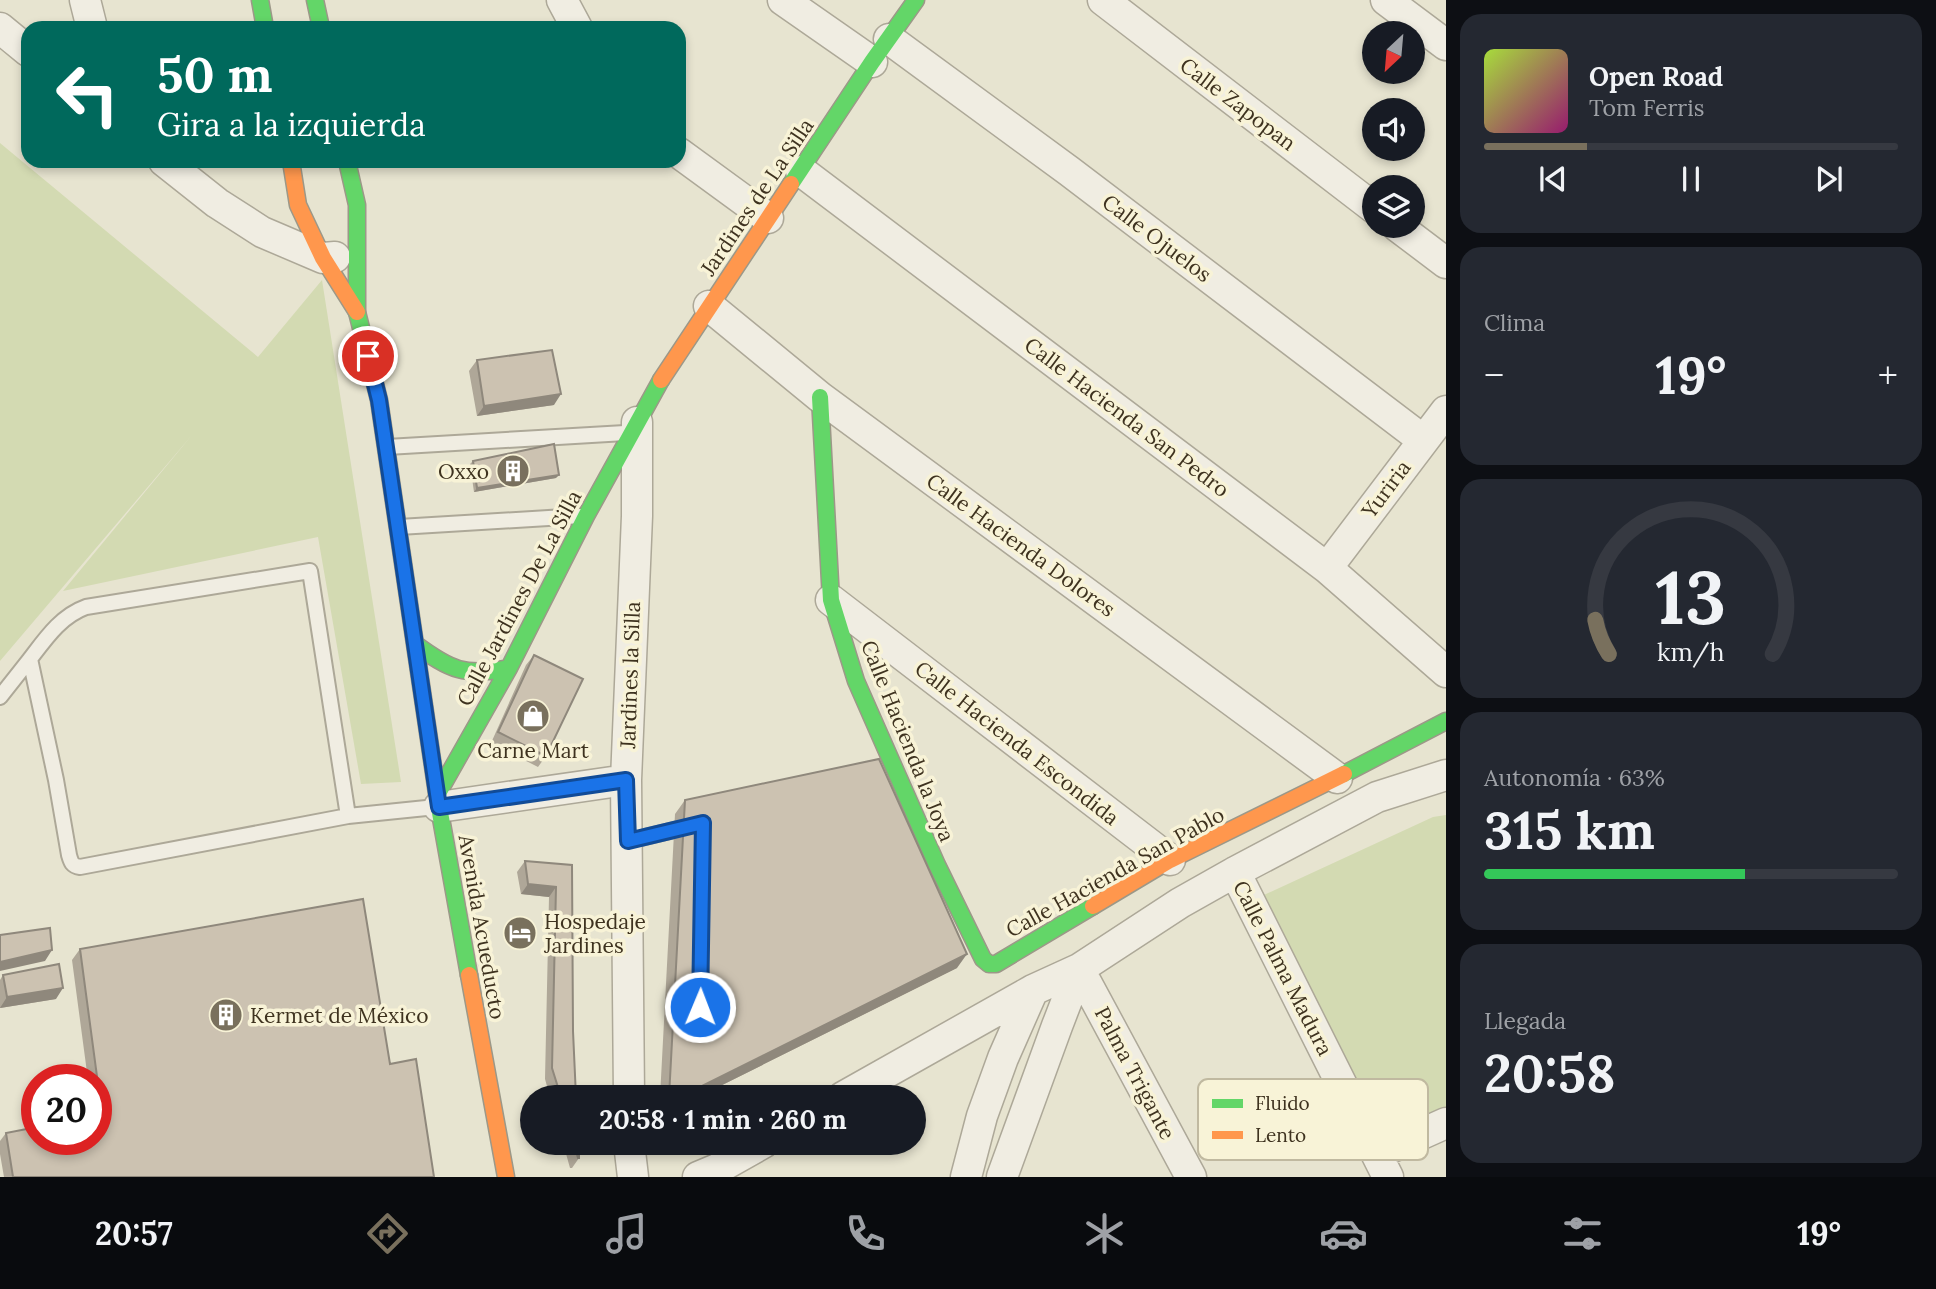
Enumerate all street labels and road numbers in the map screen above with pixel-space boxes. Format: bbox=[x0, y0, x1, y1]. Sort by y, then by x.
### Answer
street label: Calle Zapopan bbox=[1175, 52, 1302, 157]
street label: Jardines de La Silla bbox=[694, 113, 820, 281]
street label: Calle Ojuelos bbox=[1097, 188, 1217, 288]
street label: Calle Hacienda San Pedro bbox=[1019, 331, 1235, 503]
street label: Yuriria bbox=[1355, 455, 1417, 524]
street label: Calle Hacienda Dolores bbox=[921, 467, 1121, 623]
street label: Calle Jardines De La Silla bbox=[451, 485, 587, 710]
street label: Jardines la Silla bbox=[614, 601, 646, 750]
street label: Calle Hacienda la Joya bbox=[855, 636, 961, 846]
street label: Calle Hacienda Escondida bbox=[909, 655, 1125, 831]
street label: Calle Hacienda San Pablo bbox=[1001, 801, 1229, 943]
street label: Avenida Acueducto bbox=[452, 832, 512, 1021]
street label: Calle Palma Madura bbox=[1227, 876, 1339, 1060]
street label: Palma Trigante bbox=[1089, 1002, 1181, 1144]

